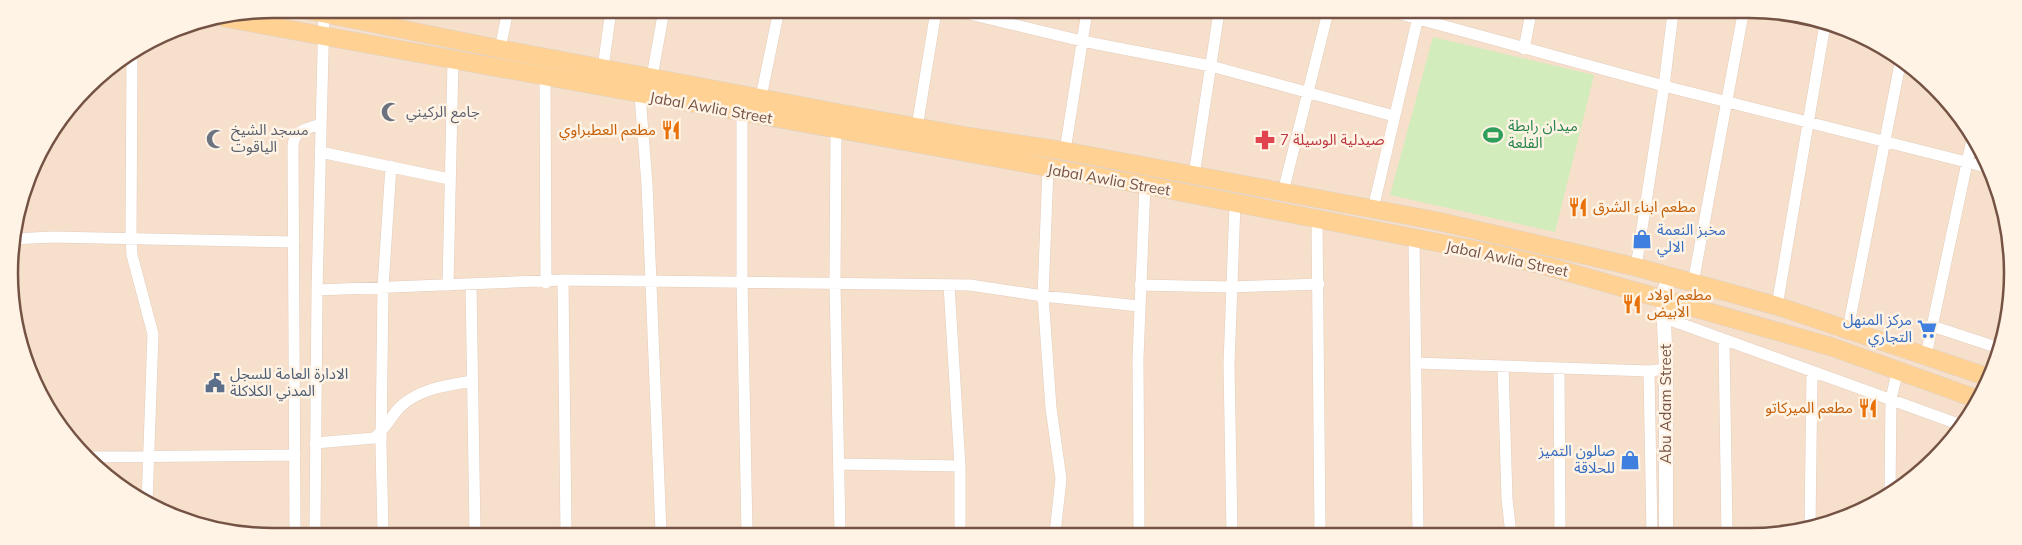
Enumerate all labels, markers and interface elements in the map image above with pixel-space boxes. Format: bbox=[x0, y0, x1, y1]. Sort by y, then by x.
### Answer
street label: Jabal Awlia Street bbox=[648, 87, 774, 128]
mosque icon: جامع الركيني bbox=[380, 101, 402, 123]
place label: جامع الركيني bbox=[406, 102, 480, 124]
place label: ميدان رابطة القلعة bbox=[1508, 116, 1578, 152]
restaurant icon: مطعم العطبراوي bbox=[660, 119, 682, 141]
place label: مسجد الشيخ الياقوت bbox=[231, 120, 309, 156]
place label: مطعم العطبراوي bbox=[559, 120, 656, 141]
sports icon: ميدان رابطة القلعة bbox=[1482, 124, 1504, 146]
mosque icon: مسجد الشيخ الياقوت bbox=[205, 128, 227, 150]
pharmacy icon: صيدلية الوسيلة 7 bbox=[1254, 129, 1276, 151]
place label: صيدلية الوسيلة 7 bbox=[1280, 130, 1384, 149]
street label: Jabal Awlia Street bbox=[1046, 159, 1172, 200]
restaurant icon: مطعم ابناء الشرق bbox=[1567, 196, 1589, 218]
place label: مطعم ابناء الشرق bbox=[1593, 197, 1696, 218]
place label: مخبز النعمة الالي bbox=[1657, 220, 1726, 258]
shop icon: مخبز النعمة الالي bbox=[1631, 228, 1653, 250]
street label: Jabal Awlia Street bbox=[1444, 236, 1570, 281]
place label: مطعم اولاد الابيض bbox=[1647, 285, 1712, 321]
restaurant icon: مطعم اولاد الابيض bbox=[1621, 293, 1643, 315]
place label: مركز المنهل التجاري bbox=[1843, 310, 1912, 348]
supermarket icon: مركز المنهل التجاري bbox=[1916, 318, 1938, 340]
street label: Abu Adam Street bbox=[1656, 344, 1675, 464]
place label: الادارة العامة للسجل المدني الكلاكلة bbox=[230, 364, 348, 402]
public building icon: الادارة العامة للسجل المدني الكلاكلة bbox=[204, 372, 226, 394]
restaurant icon: مطعم الميركاتو bbox=[1857, 397, 1879, 419]
place label: مطعم الميركاتو bbox=[1765, 398, 1853, 419]
place label: صالون التميز للحلاقة bbox=[1538, 441, 1615, 477]
shop icon: صالون التميز للحلاقة bbox=[1619, 449, 1641, 471]

